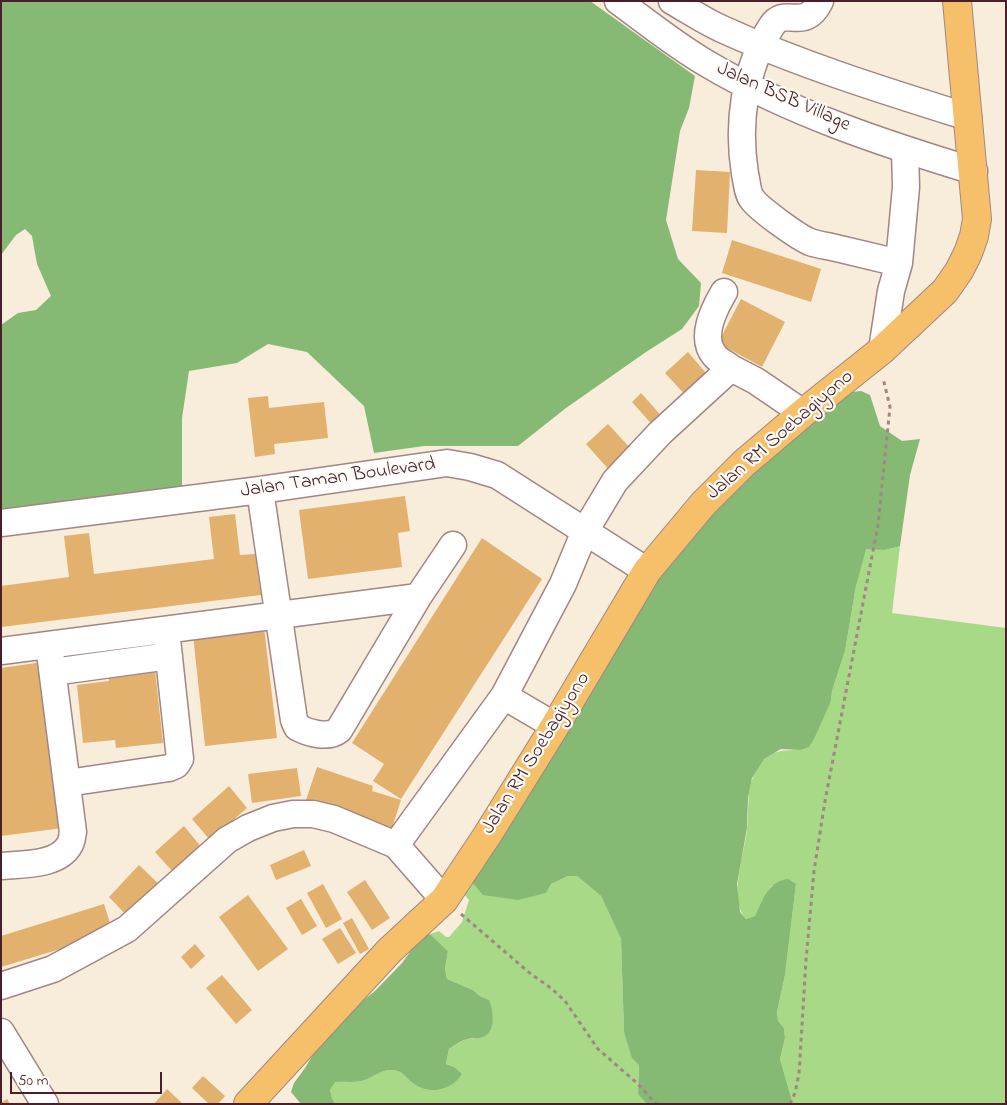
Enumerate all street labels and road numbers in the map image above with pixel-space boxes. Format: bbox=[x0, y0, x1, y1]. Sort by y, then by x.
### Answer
street label: Jalan BSB Village bbox=[712, 58, 854, 138]
street label: Jalan RM Soebagiyono bbox=[703, 366, 859, 506]
street label: Jalan Taman Boulevard bbox=[239, 453, 437, 505]
street label: Jalan RM Soebagiyono bbox=[477, 669, 597, 839]

